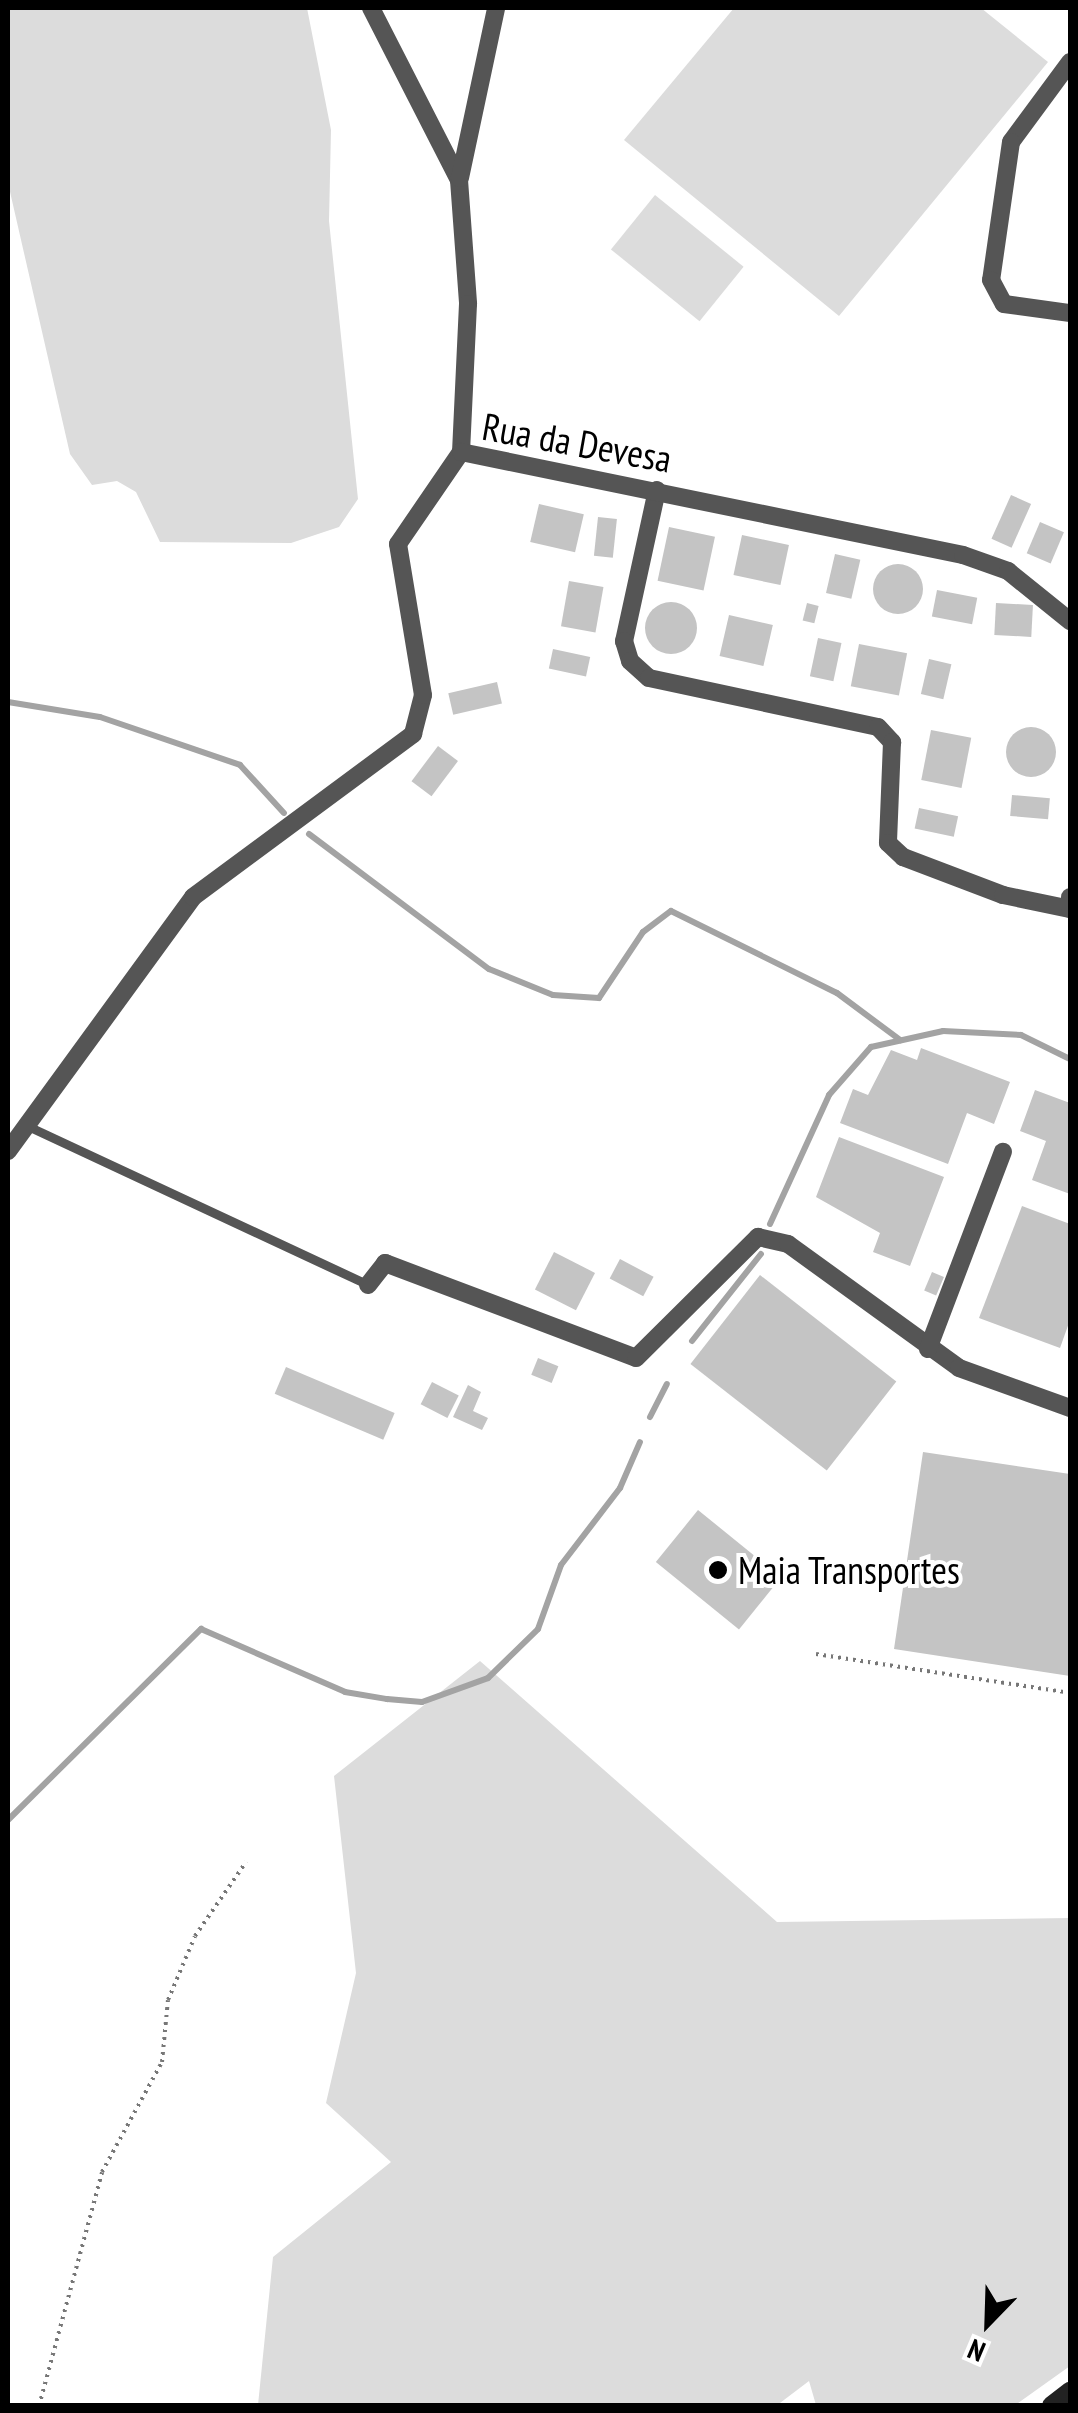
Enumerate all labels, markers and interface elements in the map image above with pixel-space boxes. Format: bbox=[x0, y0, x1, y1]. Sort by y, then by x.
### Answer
street label: Rua da Devesa bbox=[479, 403, 675, 481]
place label: Maia Transportes bbox=[738, 1547, 961, 1593]
marker: Maia Transportes bbox=[707, 1559, 729, 1581]
north arrow bbox=[938, 2273, 1038, 2373]
text: N bbox=[962, 2331, 990, 2371]

